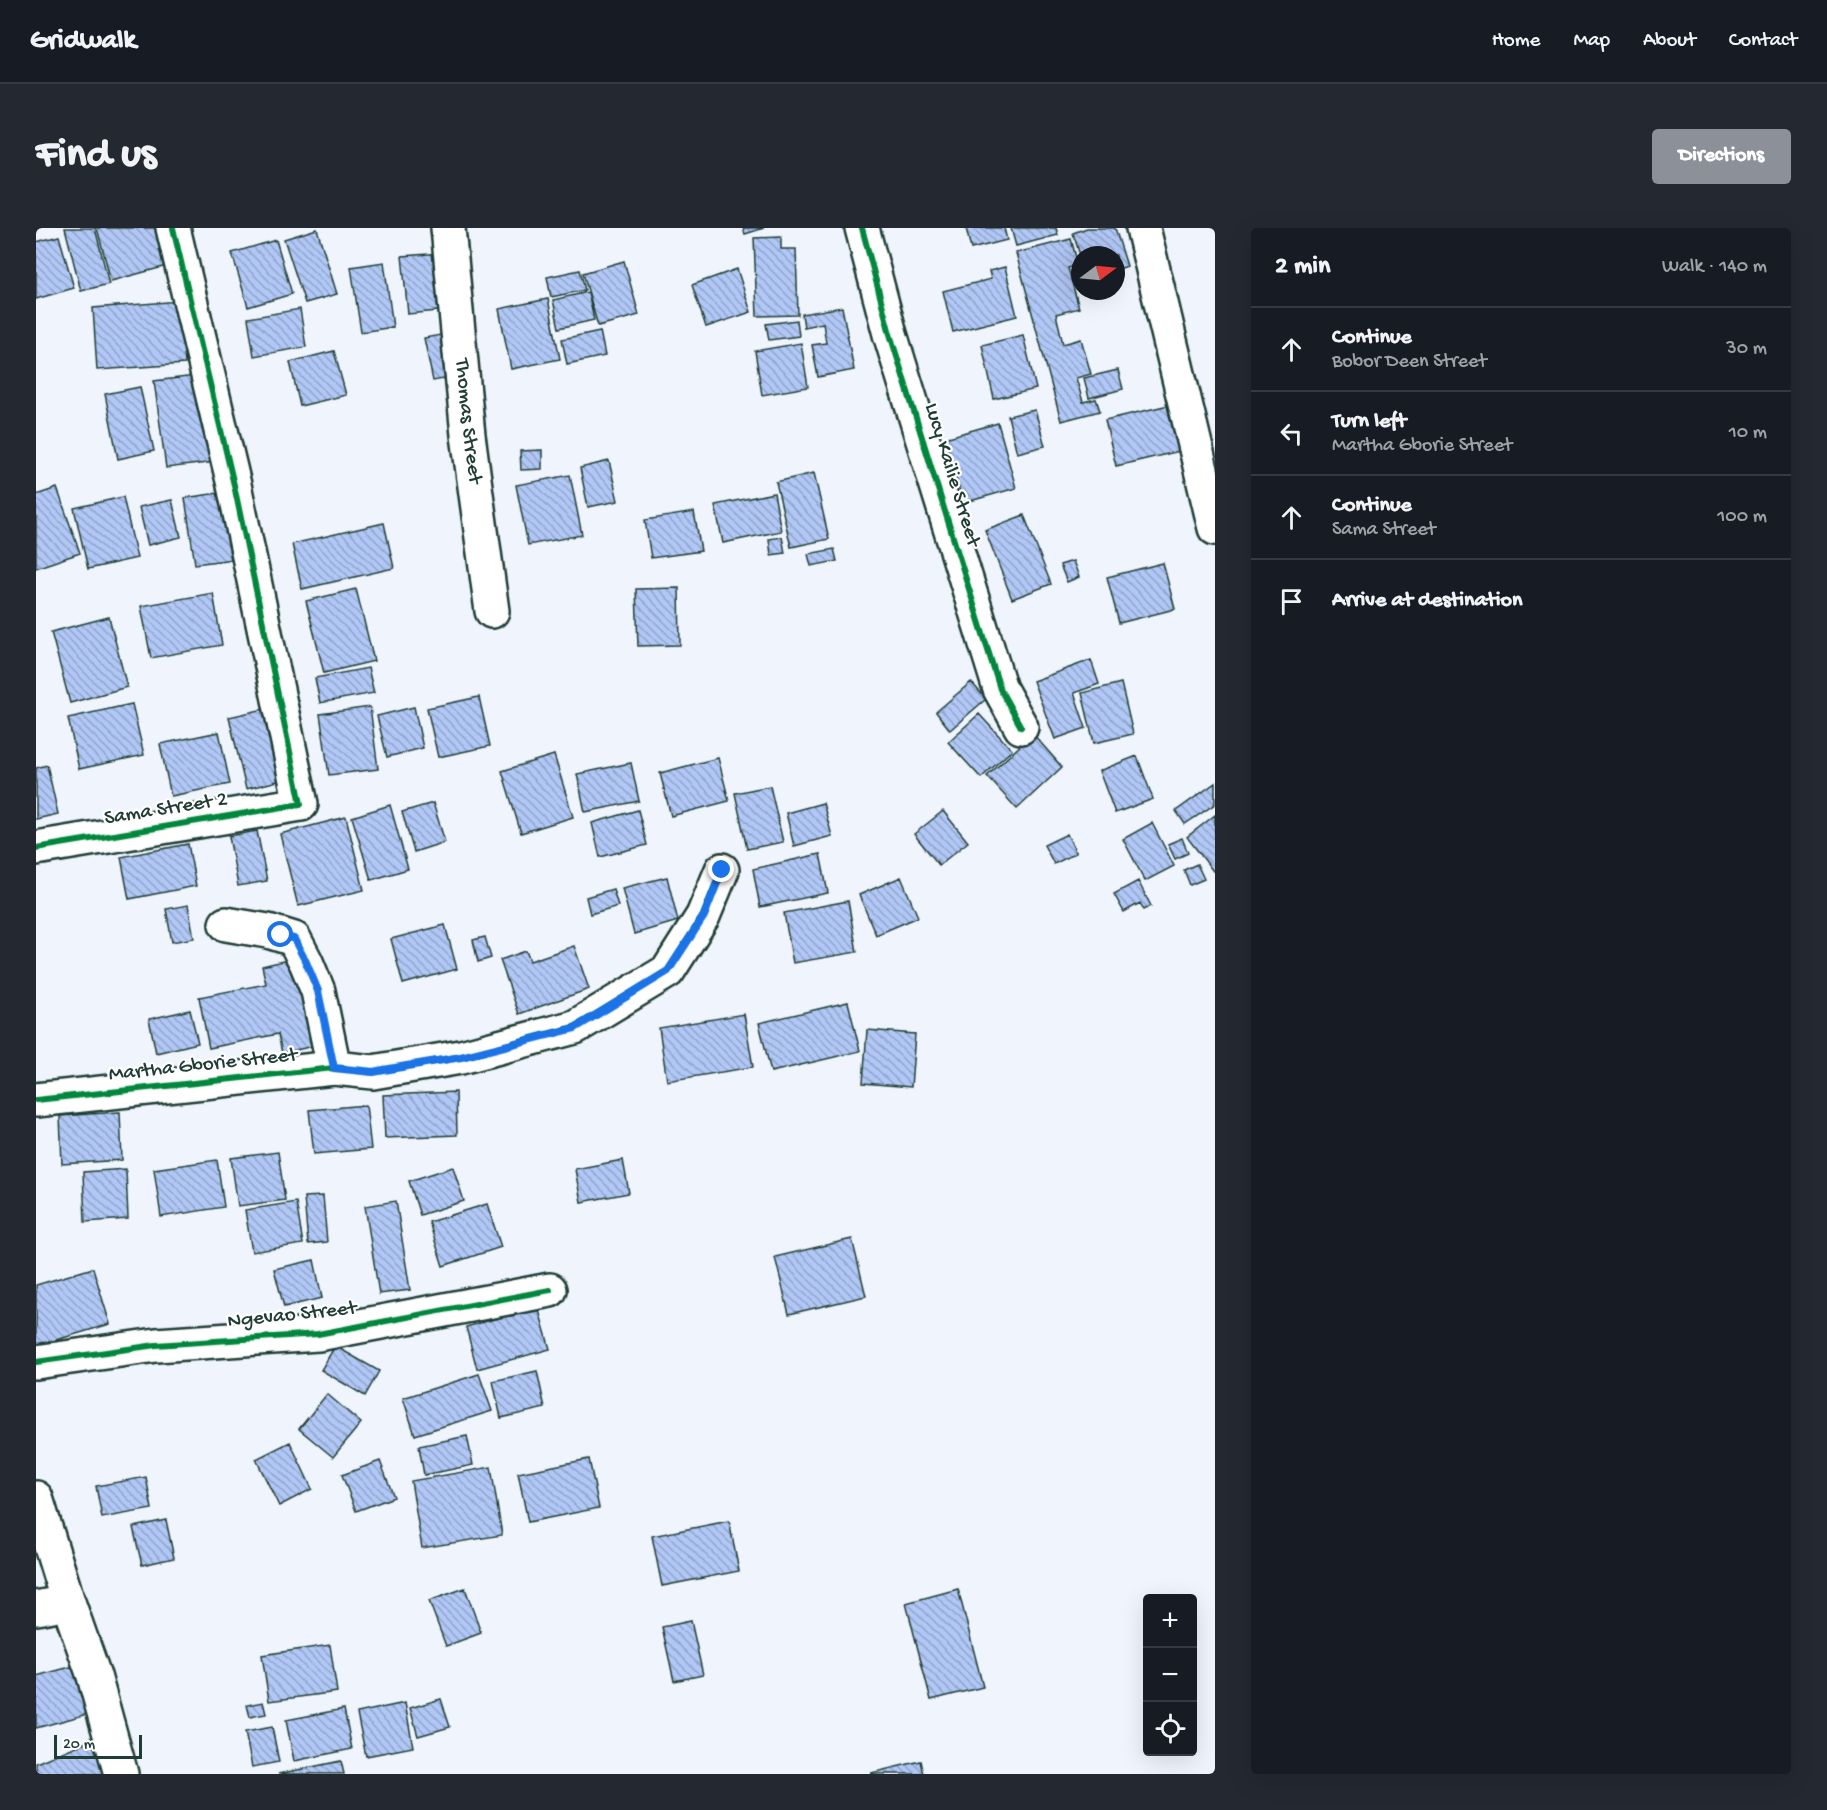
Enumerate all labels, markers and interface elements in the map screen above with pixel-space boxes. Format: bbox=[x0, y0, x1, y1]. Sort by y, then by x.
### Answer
text: Gridwalk bbox=[30, 25, 136, 58]
text: Home bbox=[1492, 29, 1540, 54]
text: Map bbox=[1573, 29, 1610, 54]
text: About bbox=[1643, 29, 1696, 54]
text: Contact bbox=[1729, 29, 1797, 54]
button: Directions bbox=[1652, 129, 1791, 184]
text: Find us bbox=[36, 132, 156, 181]
north arrow bbox=[1071, 246, 1125, 300]
text: 2 min bbox=[1275, 252, 1330, 283]
text: Walk · 140 m bbox=[1662, 256, 1767, 279]
text: Continue bbox=[1332, 325, 1412, 351]
icon: ahead bbox=[1275, 333, 1308, 366]
text: 30 m bbox=[1726, 338, 1767, 361]
text: Bobor Deen Street bbox=[1332, 351, 1487, 374]
street label: Thomas Street bbox=[448, 356, 487, 487]
street label: Lucy Kailie Street bbox=[917, 400, 985, 552]
text: Turn left bbox=[1332, 409, 1406, 435]
icon: left bbox=[1275, 417, 1308, 450]
text: 10 m bbox=[1729, 422, 1767, 445]
text: Martha Gborie Street bbox=[1332, 435, 1512, 458]
text: Continue bbox=[1332, 493, 1412, 519]
icon: ahead bbox=[1275, 501, 1308, 534]
text: 100 m bbox=[1717, 506, 1767, 529]
text: Sama Street bbox=[1332, 519, 1436, 542]
icon: arrive bbox=[1275, 585, 1308, 618]
text: Arrive at destination bbox=[1332, 588, 1522, 614]
street label: Sama Street 2 bbox=[103, 788, 229, 832]
route end bbox=[708, 856, 734, 882]
route start bbox=[267, 921, 293, 947]
street label: Martha Gborie Street bbox=[108, 1043, 301, 1088]
street label: Ngevao Street bbox=[226, 1297, 360, 1335]
map controls bbox=[1143, 1594, 1197, 1756]
button: + bbox=[1143, 1594, 1197, 1648]
button: − bbox=[1143, 1648, 1197, 1702]
button: locate bbox=[1143, 1702, 1197, 1756]
scale bar bbox=[54, 1732, 142, 1760]
text: 20 m bbox=[63, 1736, 95, 1755]

